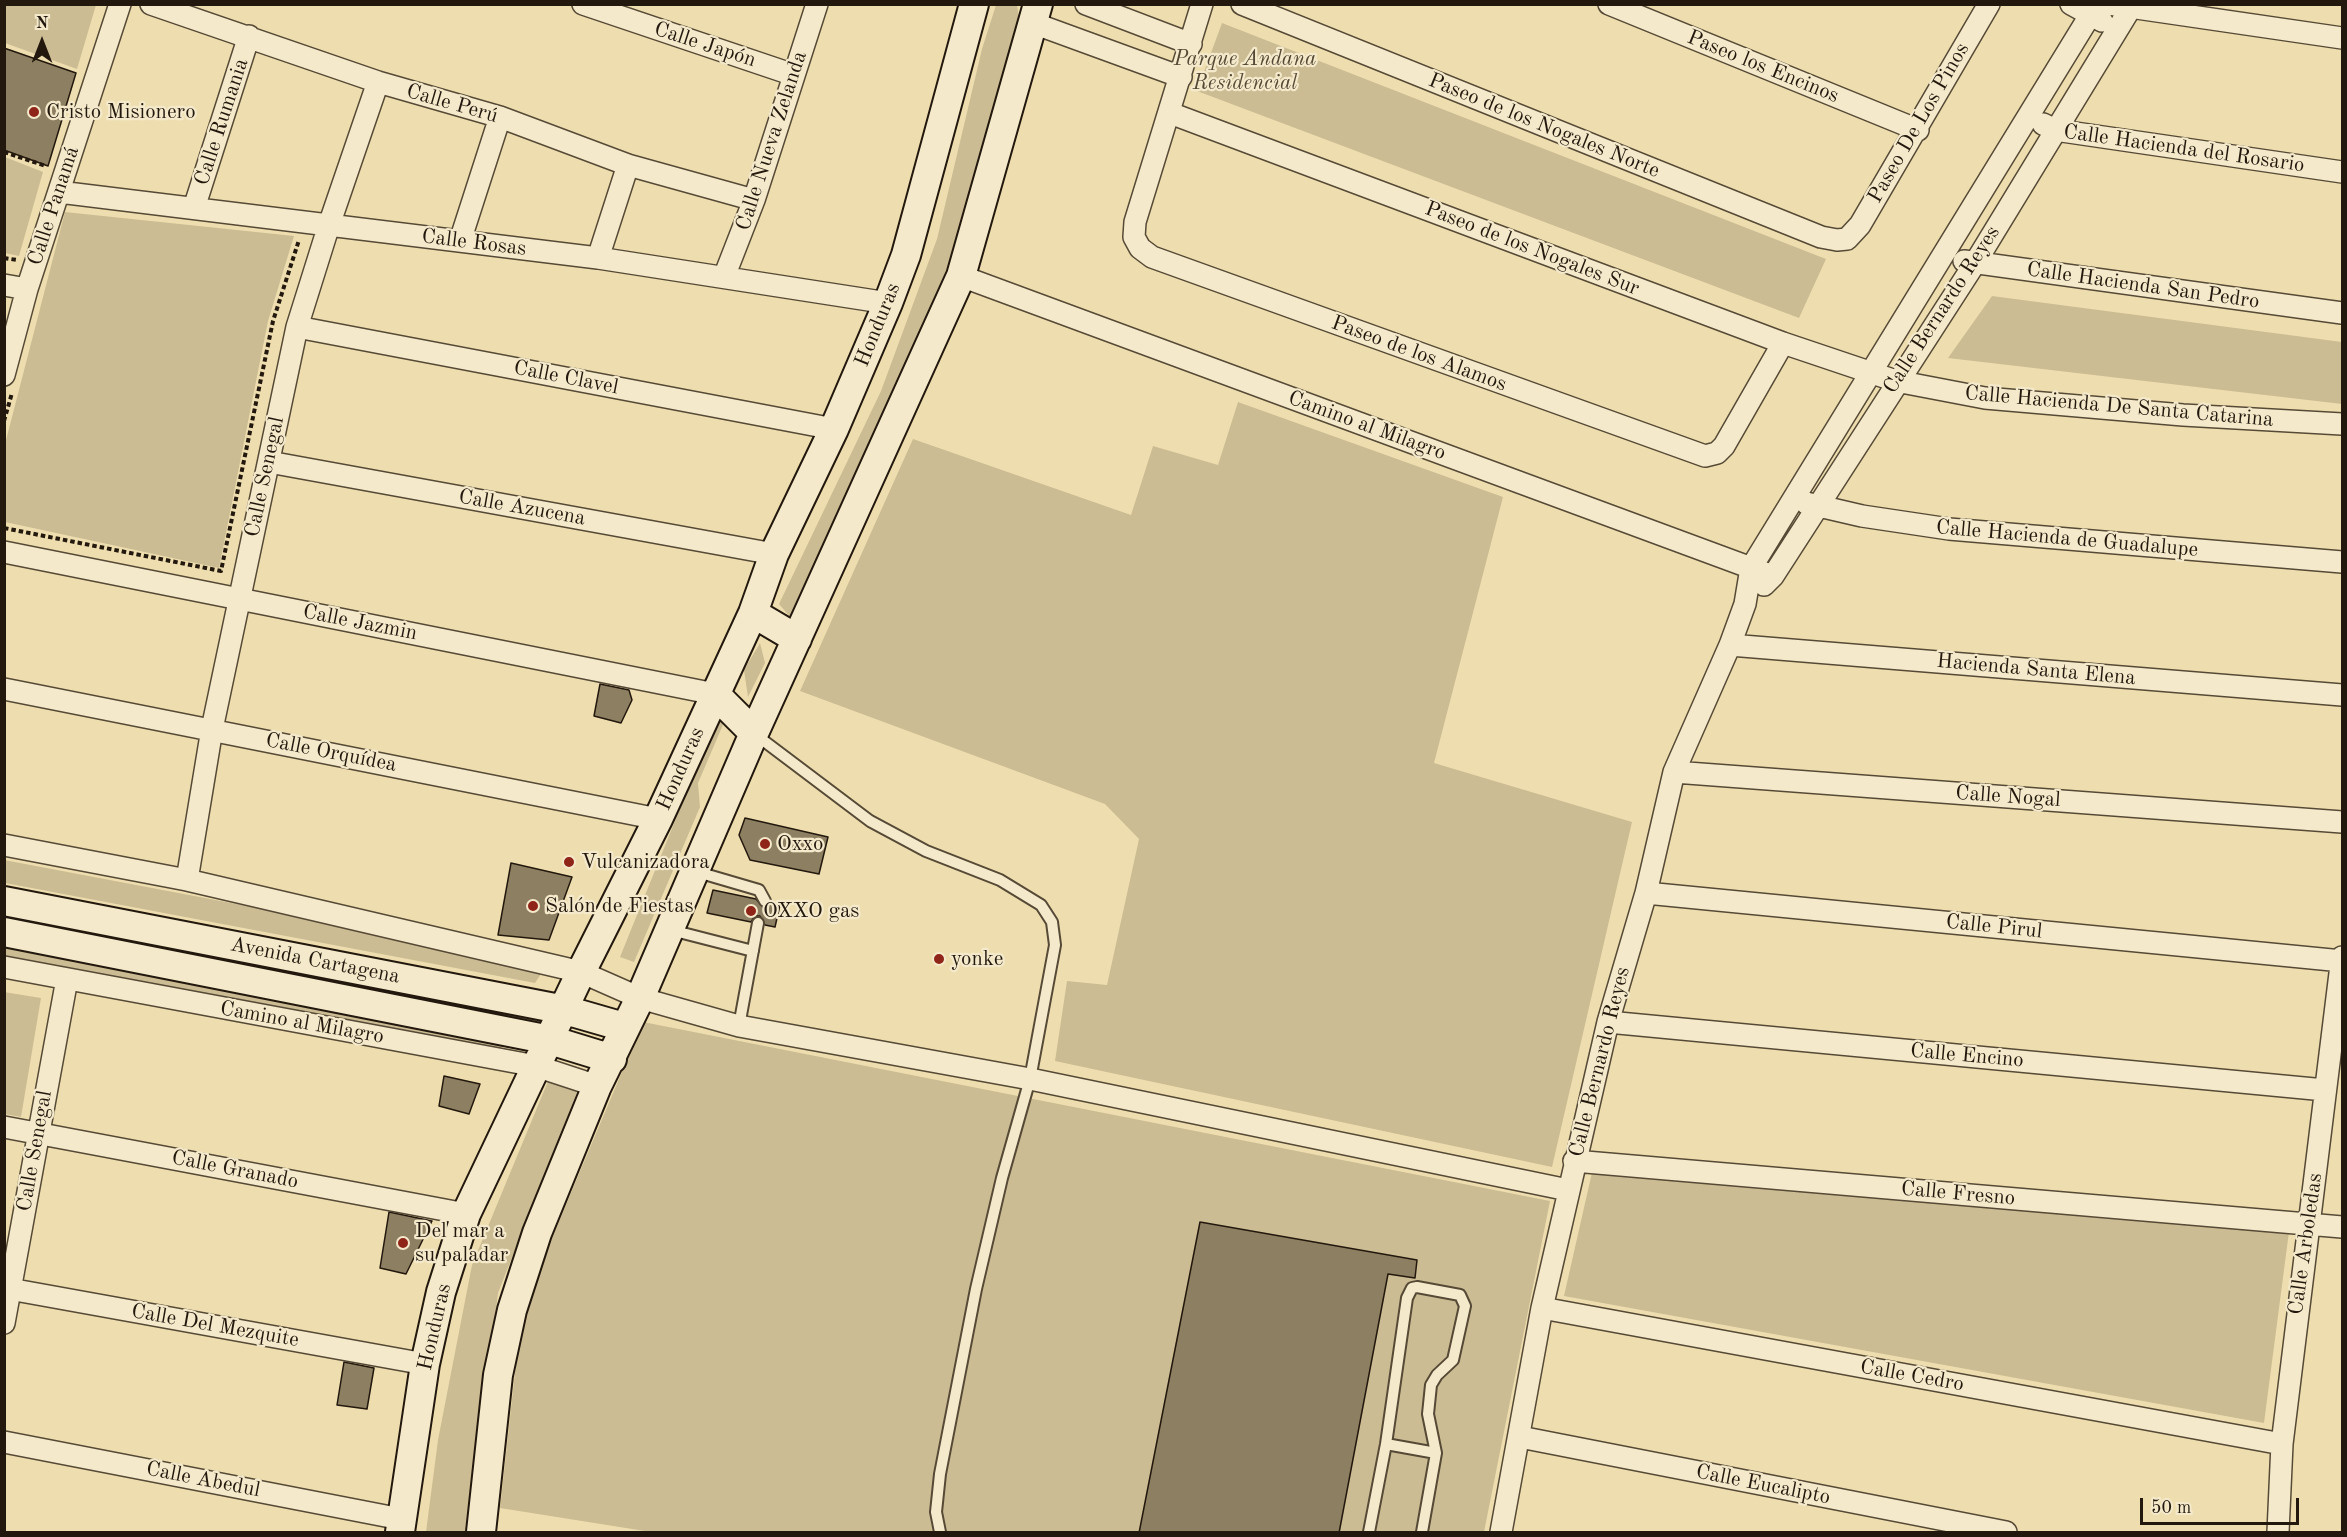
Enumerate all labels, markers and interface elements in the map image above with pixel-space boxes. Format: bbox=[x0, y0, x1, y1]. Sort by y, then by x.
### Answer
north arrow bbox=[12, 12, 72, 72]
text: N bbox=[36, 16, 48, 32]
street label: Calle Japón bbox=[651, 17, 759, 73]
street label: Paseo los Encinos bbox=[1683, 25, 1843, 109]
street label: Paseo De Los Pinos bbox=[1863, 38, 1975, 208]
park label: Parque Andana Residencial bbox=[1174, 46, 1316, 96]
street label: Calle Nueva Zelanda bbox=[731, 48, 813, 234]
street label: Calle Rumania bbox=[190, 55, 254, 189]
street label: Paseo de los Nogales Norte bbox=[1425, 68, 1663, 184]
street label: Calle Perú bbox=[403, 79, 501, 129]
place label: Cristo Misionero bbox=[46, 99, 196, 125]
marker: Cristo Misionero bbox=[27, 105, 41, 119]
street label: Calle Hacienda del Rosario bbox=[2062, 120, 2306, 178]
street label: Calle Panamá bbox=[23, 143, 85, 269]
street label: Paseo de los Nogales Sur bbox=[1421, 196, 1643, 302]
street label: Calle Bernardo Reyes bbox=[1878, 221, 2006, 399]
street label: Calle Rosas bbox=[420, 224, 528, 262]
street label: Calle Hacienda San Pedro bbox=[2025, 257, 2261, 315]
street label: Honduras bbox=[850, 279, 906, 371]
street label: Paseo de los Alamos bbox=[1328, 311, 1510, 397]
street label: Calle Clavel bbox=[511, 355, 621, 401]
street label: Calle Hacienda De Santa Catarina bbox=[1964, 381, 2274, 433]
street label: Camino al Milagro bbox=[1285, 386, 1449, 466]
street label: Calle Senegal bbox=[240, 415, 290, 539]
street label: Calle Azucena bbox=[457, 484, 587, 532]
street label: Calle Hacienda de Guadalupe bbox=[1935, 515, 2199, 563]
street label: Calle Jazmin bbox=[301, 600, 419, 646]
street label: Hacienda Santa Elena bbox=[1935, 649, 2137, 691]
street label: Honduras bbox=[651, 723, 711, 815]
street label: Calle Orquídea bbox=[263, 728, 399, 778]
street label: Calle Nogal bbox=[1955, 781, 2061, 813]
place label: Oxxo bbox=[777, 831, 823, 857]
marker: Oxxo bbox=[758, 837, 772, 851]
place label: Vulcanizadora bbox=[581, 849, 710, 875]
marker: Vulcanizadora bbox=[562, 855, 576, 869]
place label: Salón de Fiestas bbox=[545, 893, 694, 919]
place label: OXXO gas bbox=[763, 898, 859, 924]
marker: Salón de Fiestas bbox=[526, 899, 540, 913]
marker: OXXO gas bbox=[744, 904, 758, 918]
street label: Calle Pirul bbox=[1945, 909, 2043, 945]
street label: Avenida Cartagena bbox=[228, 932, 402, 990]
place label: yonke bbox=[951, 946, 1003, 972]
marker: yonke bbox=[932, 952, 946, 966]
street label: Calle Bernardo Reyes bbox=[1564, 964, 1636, 1160]
street label: Camino al Milagro bbox=[218, 996, 386, 1050]
street label: Calle Encino bbox=[1909, 1038, 2025, 1074]
street label: Calle Senegal bbox=[12, 1089, 58, 1213]
street label: Calle Granado bbox=[170, 1145, 300, 1195]
street label: Calle Arboledas bbox=[2284, 1171, 2328, 1317]
street label: Calle Fresno bbox=[1900, 1176, 2016, 1212]
place label: Del mar a su paladar bbox=[415, 1218, 508, 1268]
marker: Del mar a su paladar bbox=[396, 1236, 410, 1250]
street label: Honduras bbox=[413, 1281, 457, 1373]
street label: Calle Del Mezquite bbox=[129, 1299, 301, 1353]
street label: Calle Cedro bbox=[1858, 1354, 1966, 1398]
street label: Calle Abedul bbox=[144, 1457, 262, 1503]
street label: Calle Eucalipto bbox=[1694, 1460, 1832, 1510]
scale bar bbox=[2143, 1486, 2302, 1524]
text: 50 m bbox=[2151, 1499, 2191, 1517]

